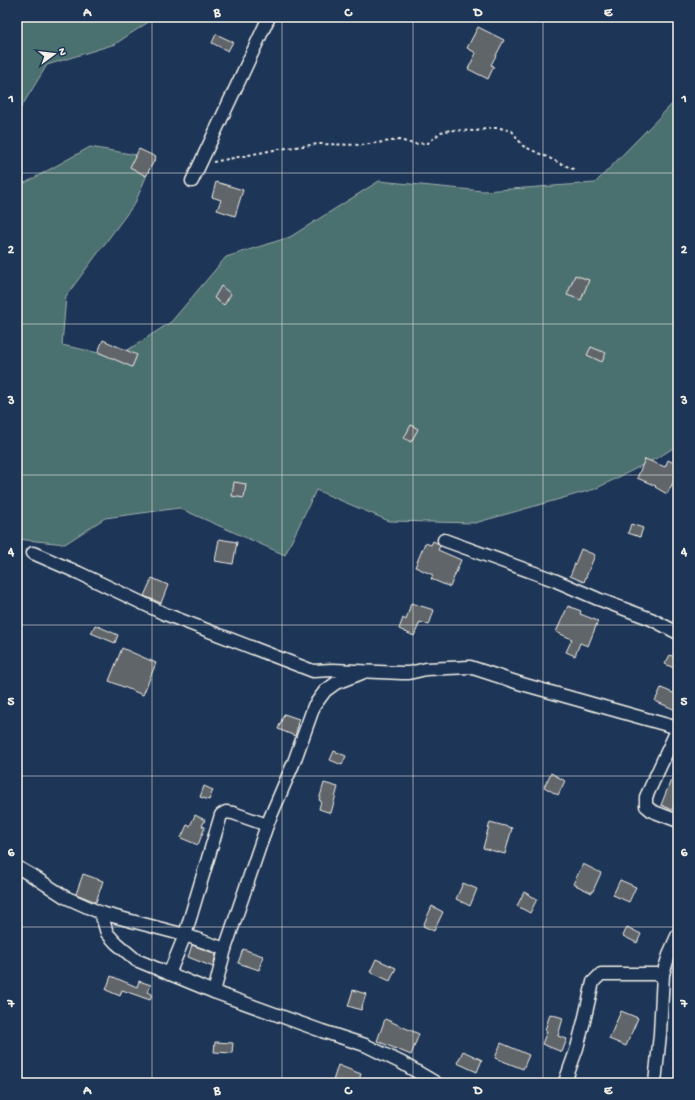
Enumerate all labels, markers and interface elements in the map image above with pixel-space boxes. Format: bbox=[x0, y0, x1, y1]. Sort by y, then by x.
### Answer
text: A bbox=[82, 6, 92, 21]
text: B bbox=[213, 6, 222, 21]
text: C bbox=[343, 6, 353, 21]
text: D bbox=[473, 6, 483, 21]
text: E bbox=[604, 6, 613, 21]
north arrow bbox=[34, 34, 74, 74]
text: N bbox=[55, 47, 68, 57]
text: 1 bbox=[7, 92, 14, 107]
text: 1 bbox=[680, 92, 687, 107]
text: 2 bbox=[8, 243, 15, 258]
text: 2 bbox=[681, 243, 688, 258]
text: 3 bbox=[7, 394, 15, 409]
text: 3 bbox=[680, 394, 688, 409]
text: 4 bbox=[7, 545, 15, 560]
text: 4 bbox=[680, 545, 688, 560]
text: 5 bbox=[8, 695, 15, 710]
text: 5 bbox=[681, 695, 688, 710]
text: 6 bbox=[8, 846, 15, 861]
text: 6 bbox=[681, 846, 688, 861]
text: 7 bbox=[7, 997, 16, 1012]
text: 7 bbox=[680, 997, 689, 1012]
text: A bbox=[82, 1084, 92, 1099]
text: B bbox=[213, 1084, 222, 1099]
text: C bbox=[343, 1084, 353, 1099]
text: D bbox=[473, 1084, 483, 1099]
text: E bbox=[604, 1084, 613, 1099]

